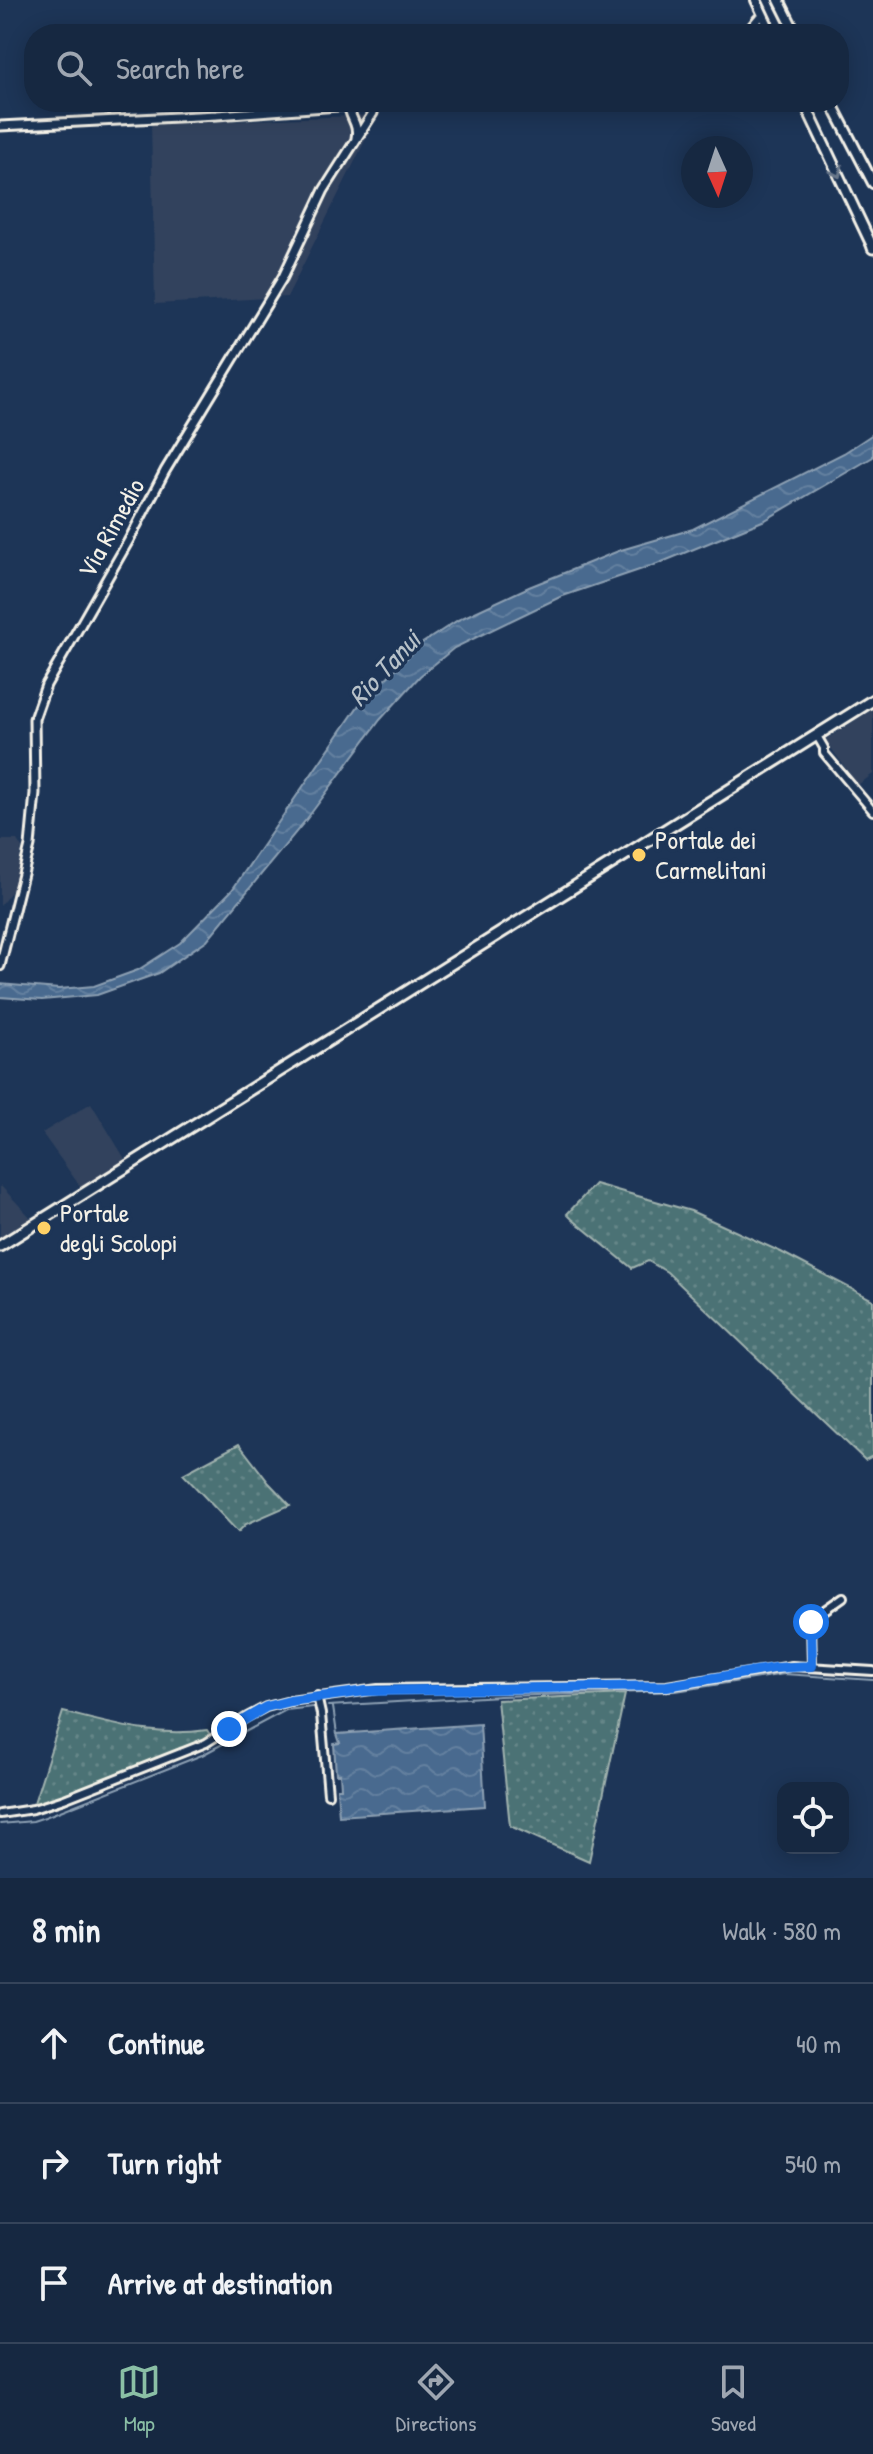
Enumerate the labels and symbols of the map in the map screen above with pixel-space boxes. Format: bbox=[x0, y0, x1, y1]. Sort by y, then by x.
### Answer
north arrow bbox=[681, 136, 753, 208]
one-way arrow bbox=[827, 164, 843, 179]
street label: Via Rimedio bbox=[69, 472, 152, 584]
water label: Rio Tanui bbox=[339, 620, 431, 714]
place label: Portale dei Carmelitani bbox=[655, 822, 767, 887]
marker: Portale dei Carmelitani bbox=[630, 846, 648, 864]
place label: Portale degli Scolopi bbox=[60, 1195, 178, 1260]
marker: Portale degli Scolopi bbox=[35, 1219, 53, 1237]
route start bbox=[793, 1604, 829, 1640]
route end bbox=[211, 1711, 247, 1747]

